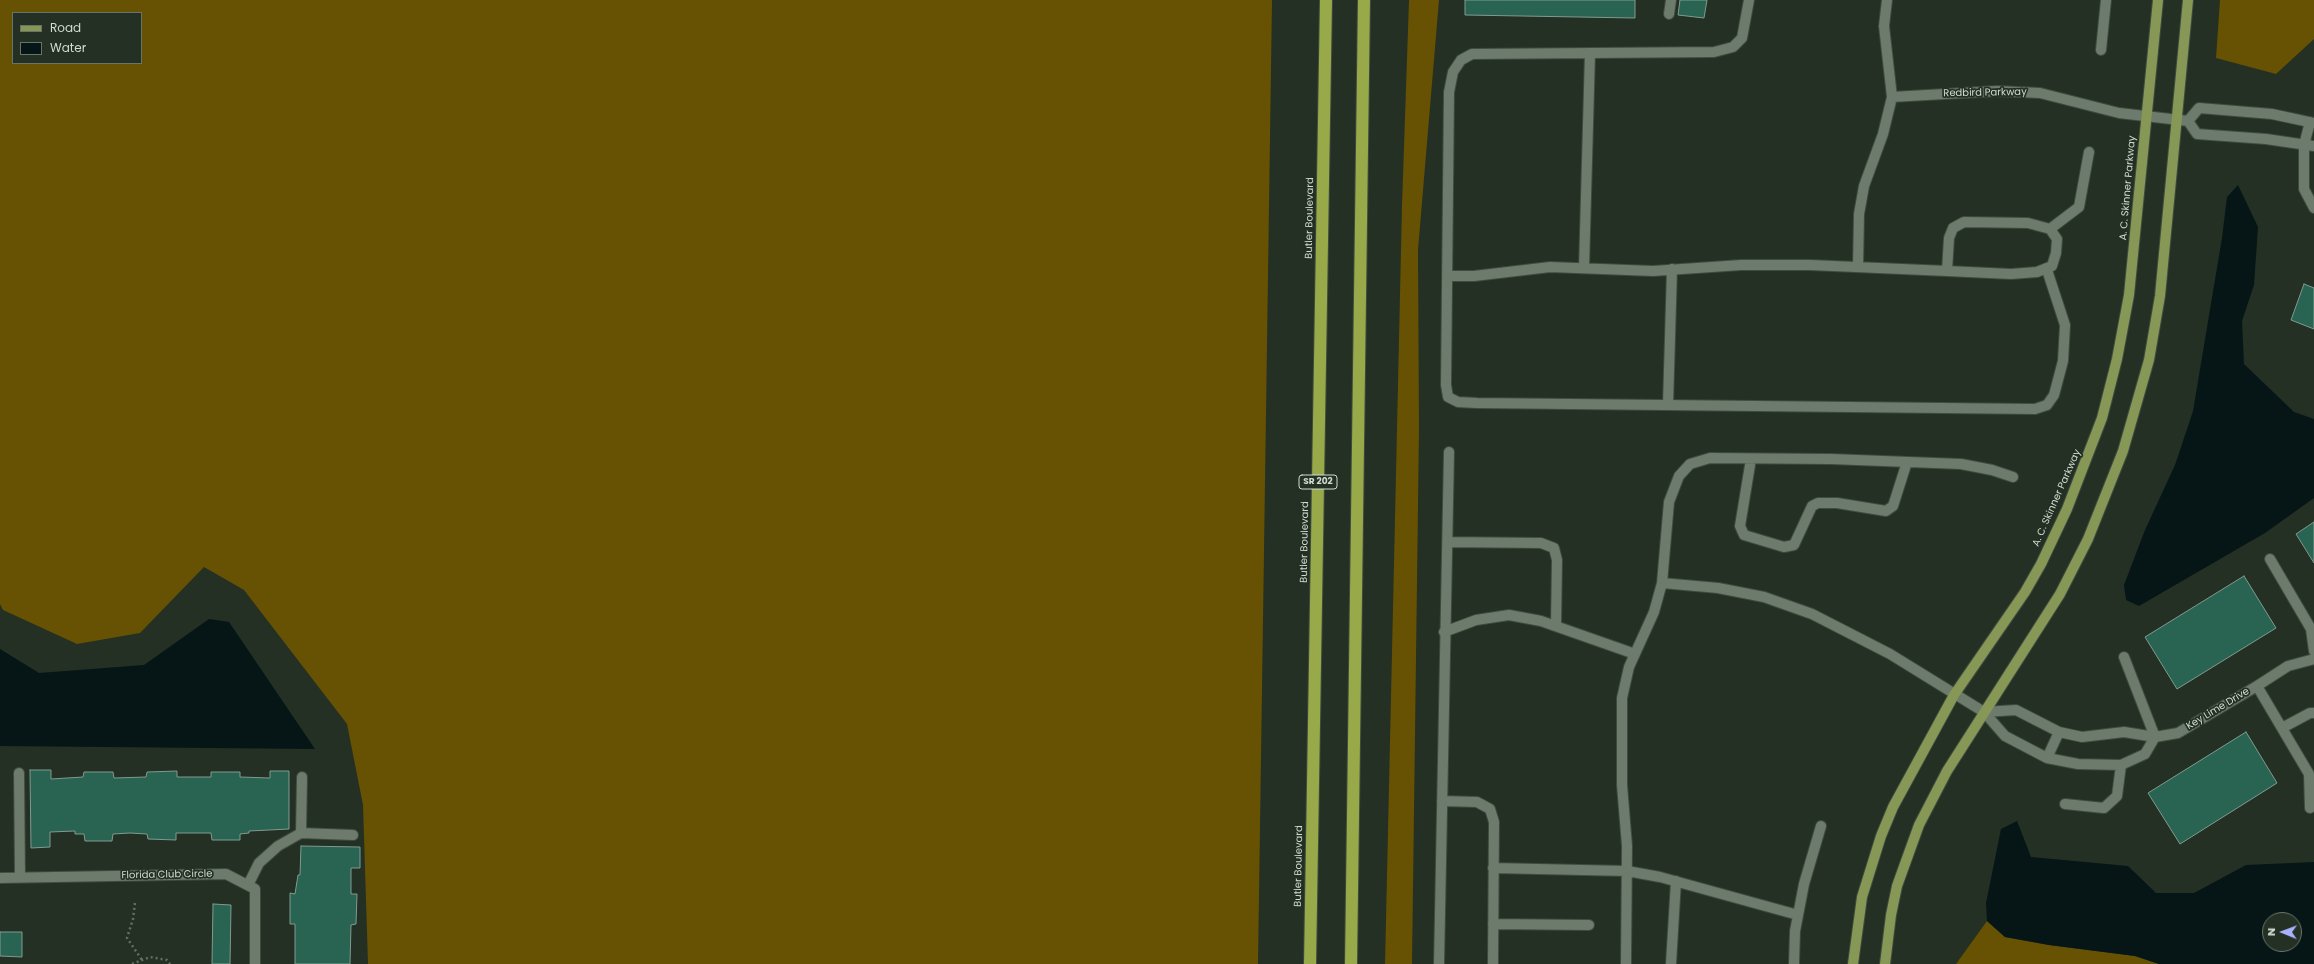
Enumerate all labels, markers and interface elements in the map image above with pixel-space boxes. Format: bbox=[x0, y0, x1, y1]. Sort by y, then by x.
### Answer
legend bbox=[12, 12, 142, 64]
text: Road bbox=[50, 19, 81, 36]
text: Water bbox=[50, 39, 86, 56]
street label: Redbird Parkway bbox=[1943, 86, 2027, 100]
street label: A. C. Skinner Parkway bbox=[2117, 135, 2139, 241]
street label: Butler Boulevard bbox=[1303, 177, 1317, 259]
street label: A. C. Skinner Parkway bbox=[2030, 448, 2084, 548]
road number: SR 202 bbox=[1299, 475, 1337, 489]
street label: Butler Boulevard bbox=[1298, 501, 1312, 583]
street label: Key Lime Drive bbox=[2184, 685, 2252, 733]
street label: Butler Boulevard bbox=[1292, 825, 1306, 907]
street label: Florida Club Circle bbox=[121, 868, 213, 882]
north arrow bbox=[2262, 912, 2302, 952]
text: N bbox=[2263, 928, 2279, 936]

